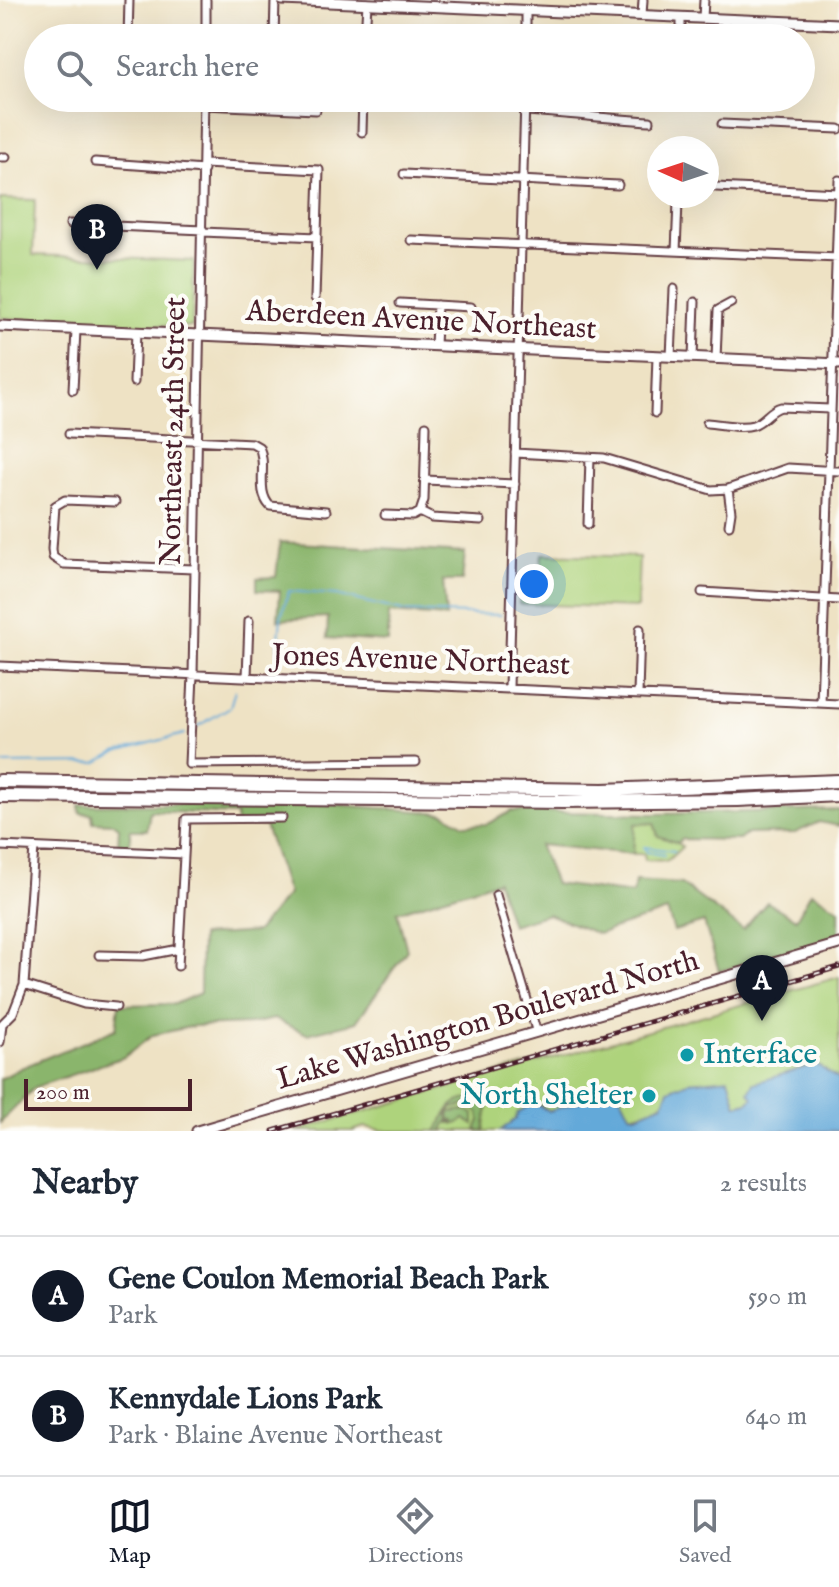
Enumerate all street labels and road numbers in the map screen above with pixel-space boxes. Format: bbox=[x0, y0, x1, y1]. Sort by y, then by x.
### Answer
street label: Aberdeen Avenue Northeast bbox=[244, 293, 597, 349]
street label: Northeast 24th Street bbox=[153, 296, 195, 566]
street label: Jones Avenue Northeast bbox=[268, 637, 571, 685]
street label: Lake Washington Boulevard North bbox=[273, 942, 703, 1100]

